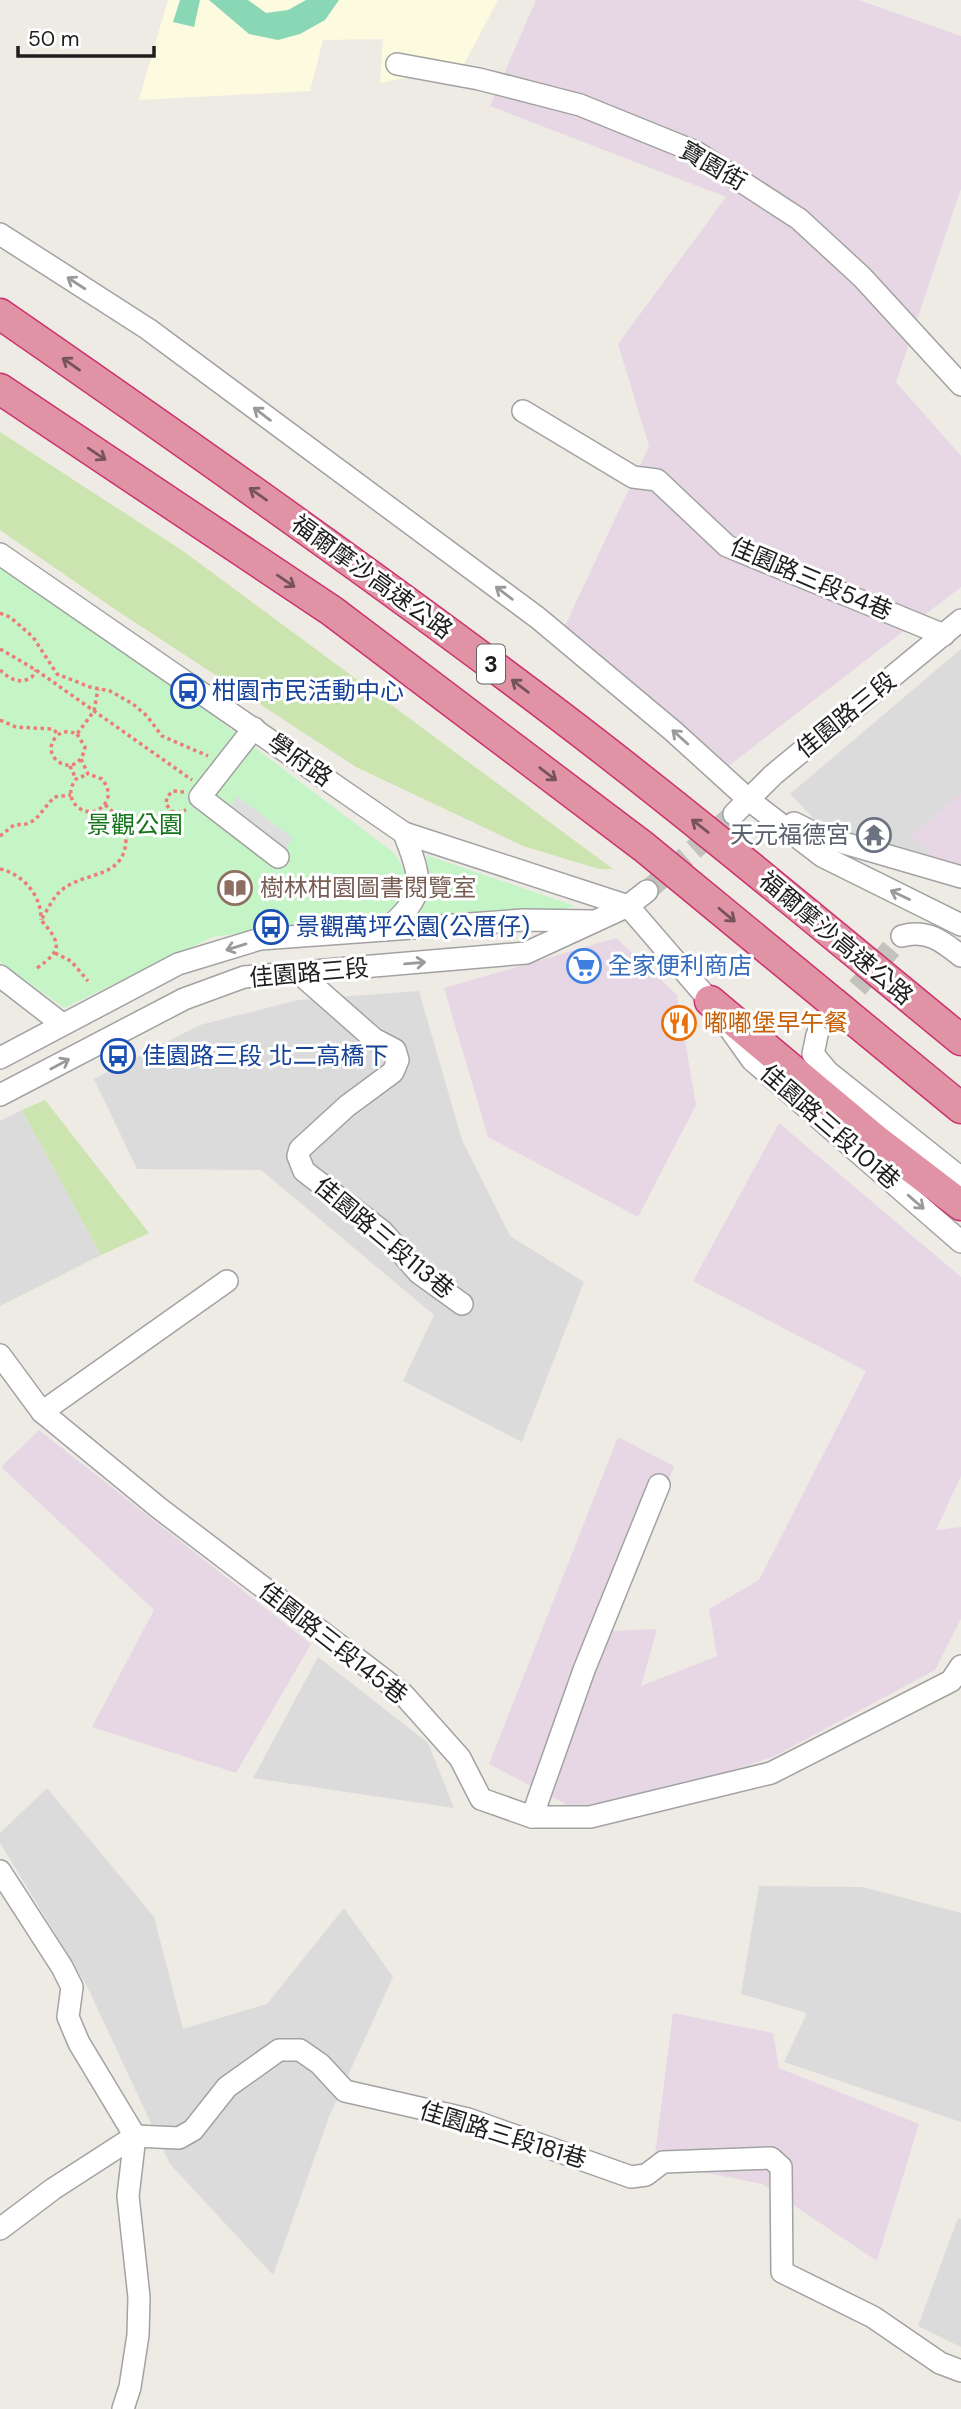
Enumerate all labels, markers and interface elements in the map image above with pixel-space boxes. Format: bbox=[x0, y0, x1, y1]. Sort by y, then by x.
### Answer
scale bar bbox=[18, 14, 154, 58]
text: 50 m bbox=[28, 25, 79, 53]
street label: 寶園街 bbox=[674, 134, 752, 197]
one-way arrow bbox=[67, 275, 87, 289]
one-way arrow bbox=[62, 357, 81, 371]
one-way arrow bbox=[254, 406, 272, 421]
one-way arrow bbox=[87, 448, 107, 462]
one-way arrow bbox=[249, 487, 268, 502]
street label: 福爾摩沙高速公路 bbox=[286, 508, 459, 646]
street label: 佳園路三段54巷 bbox=[725, 530, 897, 627]
one-way arrow bbox=[276, 574, 296, 588]
one-way arrow bbox=[495, 585, 514, 600]
road number: 3 bbox=[477, 644, 505, 684]
street label: 佳園路三段 bbox=[789, 665, 902, 764]
bus stop icon: 柑園市民活動中心 bbox=[169, 672, 207, 710]
place label: 柑園市民活動中心 bbox=[212, 675, 404, 706]
one-way arrow bbox=[512, 679, 530, 694]
street label: 學府路 bbox=[262, 726, 339, 793]
one-way arrow bbox=[671, 729, 689, 745]
one-way arrow bbox=[538, 767, 557, 782]
park label: 景觀公園 bbox=[87, 809, 183, 840]
temple icon: 天元福德宮 bbox=[855, 816, 893, 854]
one-way arrow bbox=[691, 819, 709, 834]
place label: 天元福德宮 bbox=[730, 819, 850, 850]
street label: 福爾摩沙高速公路 bbox=[753, 864, 920, 1011]
library icon: 樹林柑園圖書閱覽室 bbox=[216, 869, 254, 907]
place label: 樹林柑園圖書閱覽室 bbox=[260, 872, 476, 903]
one-way arrow bbox=[890, 888, 911, 902]
one-way arrow bbox=[717, 907, 735, 923]
bus stop icon: 景觀萬坪公園(公厝仔) bbox=[252, 908, 290, 946]
place label: 景觀萬坪公園(公厝仔) bbox=[296, 911, 530, 942]
one-way arrow bbox=[225, 941, 247, 954]
supermarket icon: 全家便利商店 bbox=[565, 947, 603, 985]
place label: 全家便利商店 bbox=[608, 950, 752, 981]
street label: 佳園路三段 bbox=[248, 952, 370, 993]
one-way arrow bbox=[403, 956, 425, 969]
restaurant icon: 嘟嘟堡早午餐 bbox=[660, 1004, 698, 1042]
place label: 嘟嘟堡早午餐 bbox=[704, 1007, 848, 1038]
bus stop icon: 佳園路三段 北二高橋下 bbox=[99, 1037, 137, 1075]
place label: 佳園路三段 北二高橋下 bbox=[142, 1040, 388, 1071]
one-way arrow bbox=[50, 1056, 70, 1070]
street label: 佳園路三段101巷 bbox=[754, 1057, 907, 1196]
street label: 佳園路三段113巷 bbox=[308, 1170, 461, 1305]
one-way arrow bbox=[906, 1194, 924, 1210]
street label: 佳園路三段145巷 bbox=[253, 1575, 414, 1710]
street label: 佳園路三段181巷 bbox=[416, 2094, 590, 2175]

